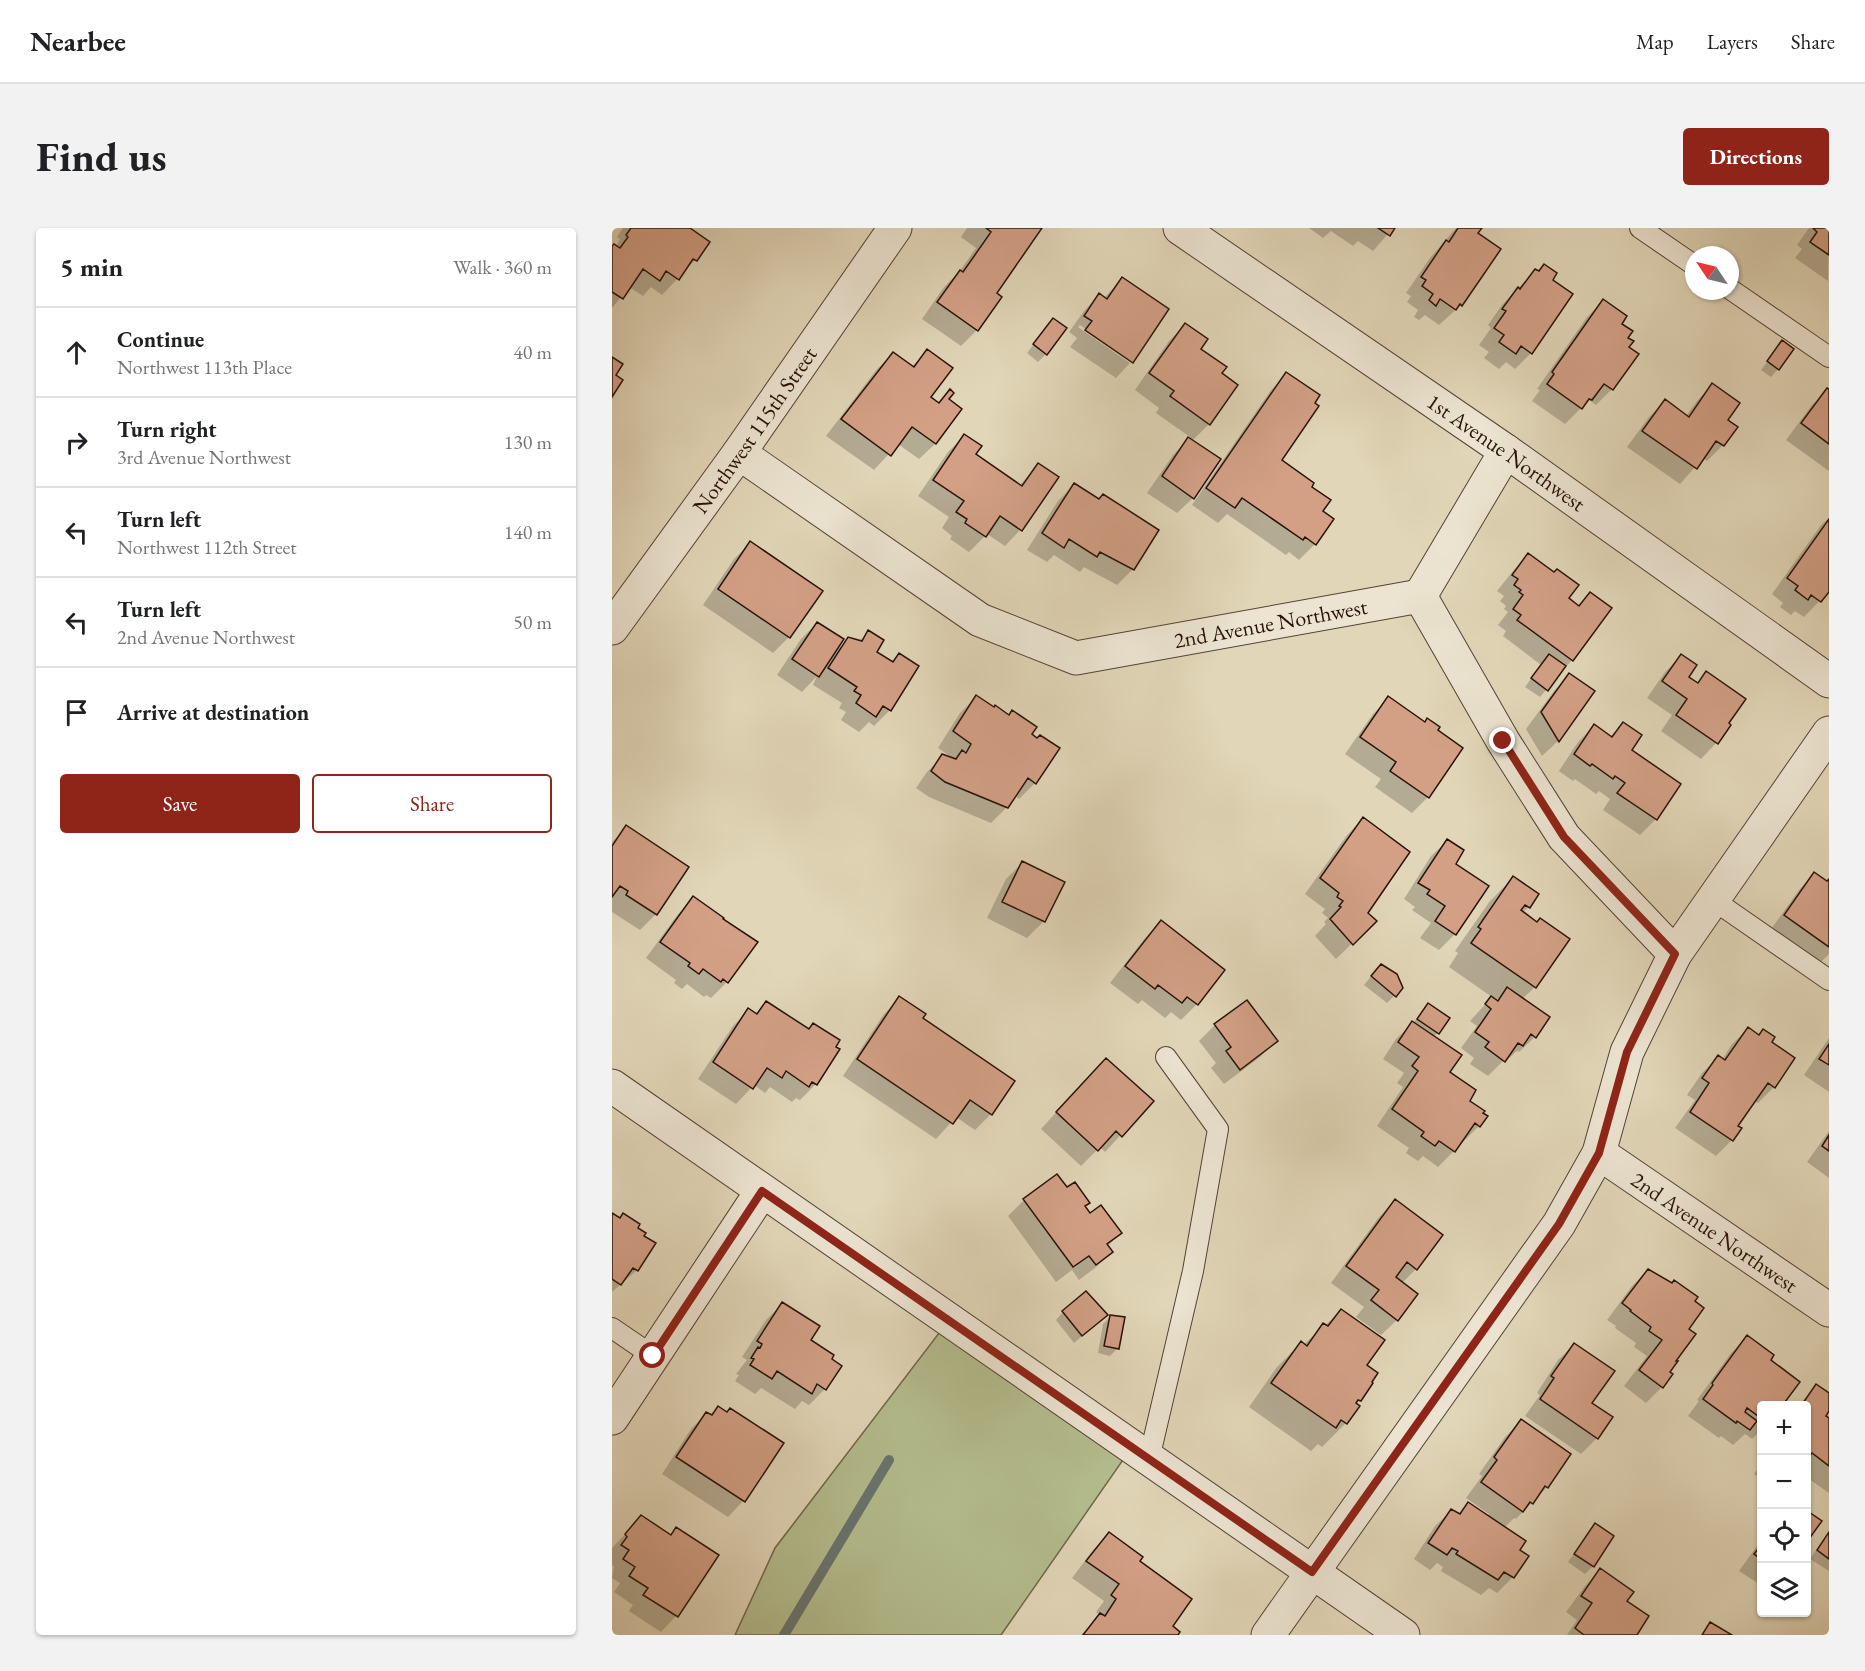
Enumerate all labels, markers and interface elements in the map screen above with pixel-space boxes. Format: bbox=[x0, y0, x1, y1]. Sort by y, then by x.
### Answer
text: Nearbee bbox=[30, 23, 126, 59]
text: Map bbox=[1636, 28, 1674, 55]
text: Layers bbox=[1707, 28, 1758, 55]
text: Share bbox=[1791, 28, 1835, 55]
button: Directions bbox=[1683, 128, 1829, 185]
text: Find us bbox=[36, 129, 167, 184]
north arrow bbox=[1685, 246, 1739, 300]
text: 5 min bbox=[60, 250, 123, 284]
text: Walk · 360 m bbox=[453, 254, 552, 280]
text: Continue bbox=[117, 325, 204, 354]
icon: ahead bbox=[60, 336, 93, 369]
text: 40 m bbox=[513, 339, 552, 365]
street label: Northwest 115th Street bbox=[686, 341, 824, 519]
text: Northwest 113th Place bbox=[117, 354, 292, 380]
street label: 1st Avenue Northwest bbox=[1421, 387, 1591, 518]
text: Turn right bbox=[117, 415, 216, 444]
icon: right bbox=[60, 426, 93, 459]
text: 130 m bbox=[504, 429, 552, 455]
text: 3rd Avenue Northwest bbox=[117, 444, 291, 470]
text: Turn left bbox=[117, 505, 201, 534]
icon: left bbox=[60, 516, 93, 549]
text: 140 m bbox=[504, 519, 552, 545]
text: Northwest 112th Street bbox=[117, 534, 297, 560]
street label: 2nd Avenue Northwest bbox=[1172, 592, 1370, 655]
text: Turn left bbox=[117, 595, 201, 624]
icon: left bbox=[60, 606, 93, 639]
text: 50 m bbox=[513, 609, 552, 635]
text: 2nd Avenue Northwest bbox=[117, 624, 295, 650]
icon: arrive bbox=[60, 696, 93, 729]
text: Arrive at destination bbox=[117, 698, 309, 727]
route end bbox=[1489, 727, 1515, 753]
button: Save bbox=[60, 774, 300, 833]
button: Share bbox=[312, 774, 552, 833]
street label: 2nd Avenue Northwest bbox=[1625, 1165, 1803, 1300]
route start bbox=[639, 1342, 665, 1368]
map controls bbox=[1757, 1401, 1811, 1617]
button: + bbox=[1757, 1401, 1811, 1455]
button: − bbox=[1757, 1455, 1811, 1509]
button: locate bbox=[1757, 1509, 1811, 1563]
button: layers bbox=[1757, 1563, 1811, 1617]

